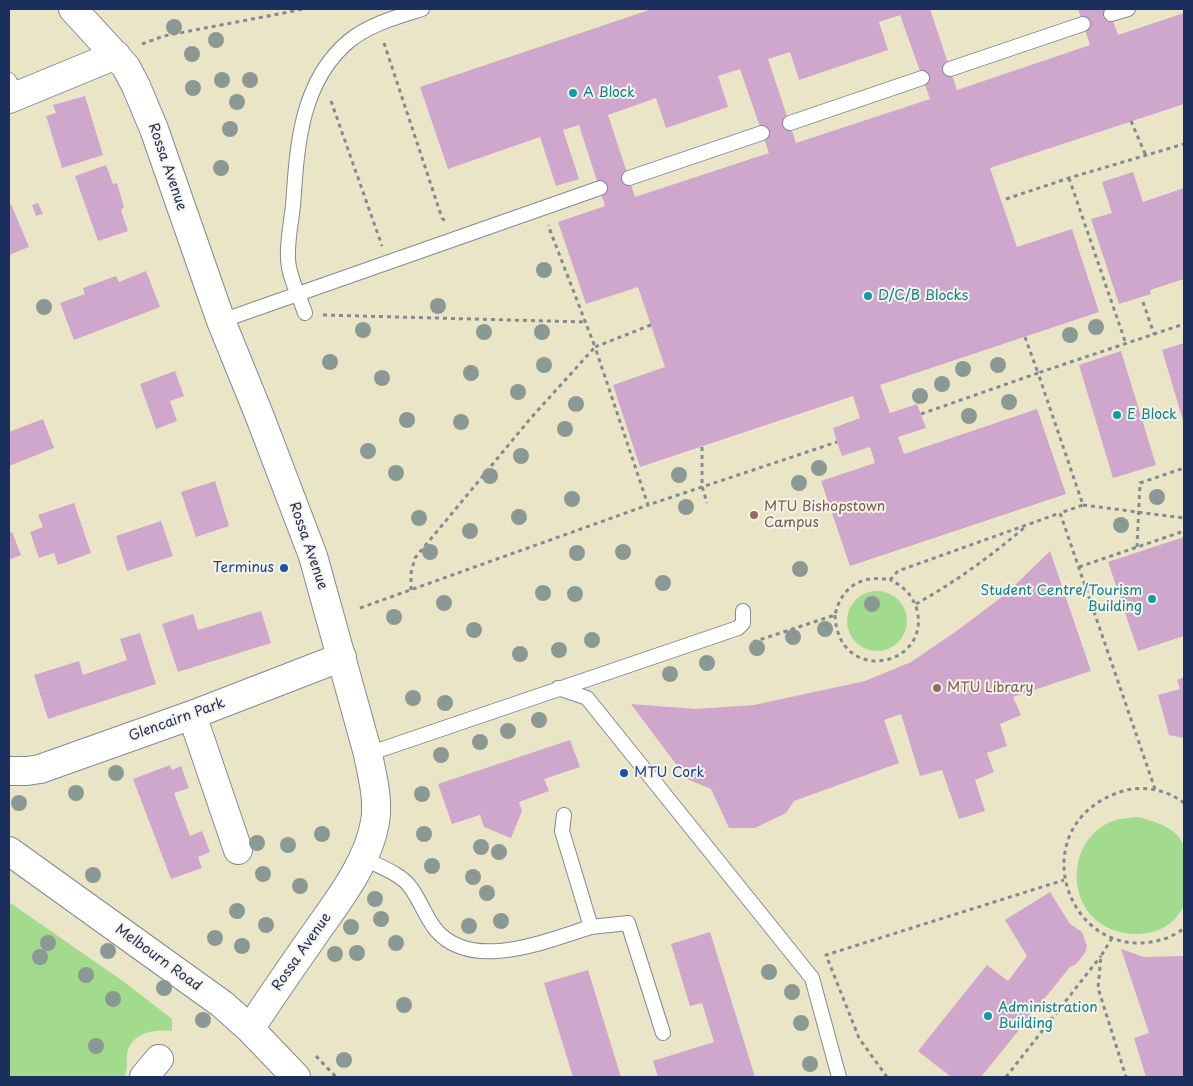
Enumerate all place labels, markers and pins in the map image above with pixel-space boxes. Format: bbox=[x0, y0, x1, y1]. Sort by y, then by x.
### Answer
place label: A Block bbox=[583, 85, 635, 101]
marker: A Block bbox=[567, 87, 579, 99]
place label: D/C/B Blocks bbox=[878, 288, 968, 304]
marker: D/C/B Blocks bbox=[862, 290, 874, 302]
place label: E Block bbox=[1127, 407, 1177, 423]
marker: E Block bbox=[1111, 409, 1123, 421]
place label: MTU Bishopstown Campus bbox=[764, 499, 885, 532]
marker: MTU Bishopstown Campus bbox=[748, 509, 760, 521]
place label: Terminus bbox=[213, 560, 274, 576]
marker: Terminus bbox=[278, 562, 290, 574]
place label: Student Centre/Tourism Building bbox=[980, 583, 1142, 616]
marker: Student Centre/Tourism Building bbox=[1146, 593, 1158, 605]
place label: MTU Library bbox=[947, 680, 1033, 696]
marker: MTU Library bbox=[931, 682, 943, 694]
place label: MTU Cork bbox=[634, 765, 705, 781]
marker: MTU Cork bbox=[618, 767, 630, 779]
place label: Administration Building bbox=[998, 1000, 1098, 1032]
marker: Administration Building bbox=[982, 1010, 994, 1022]

